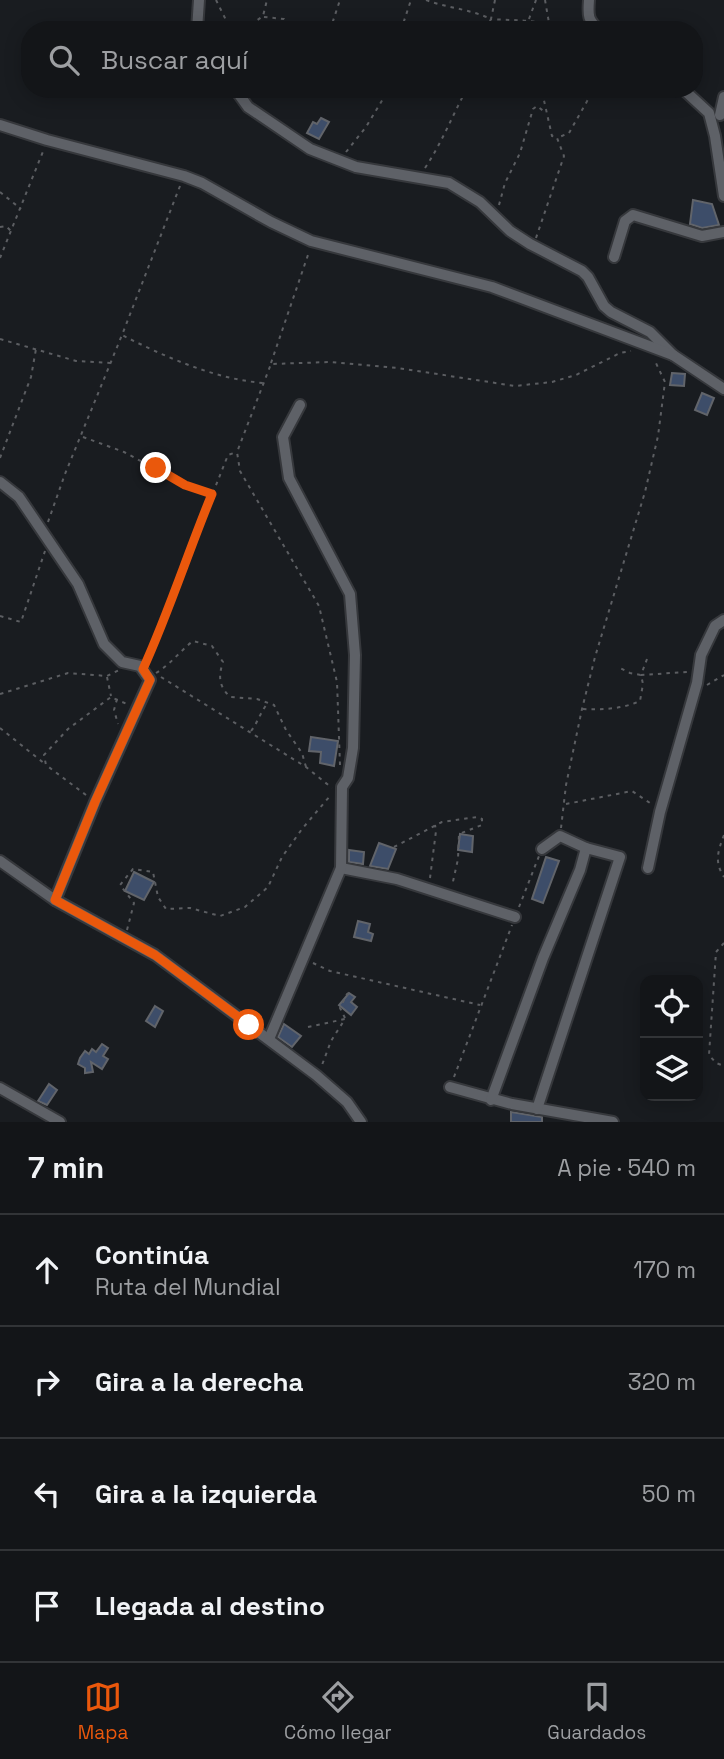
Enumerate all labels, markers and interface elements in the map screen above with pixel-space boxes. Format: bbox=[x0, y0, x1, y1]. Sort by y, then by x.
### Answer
search box bbox=[21, 21, 703, 98]
icon: search bbox=[45, 41, 83, 79]
text: Buscar aquí bbox=[101, 43, 248, 77]
route end bbox=[140, 452, 171, 483]
map controls bbox=[640, 975, 703, 1101]
button: locate bbox=[640, 975, 703, 1038]
route start bbox=[233, 1009, 264, 1040]
button: layers bbox=[640, 1038, 703, 1101]
text: 7 min bbox=[28, 1148, 104, 1187]
text: A pie · 540 m bbox=[557, 1153, 696, 1183]
text: Continúa bbox=[95, 1238, 209, 1272]
icon: ahead bbox=[28, 1251, 66, 1289]
text: 170 m bbox=[633, 1255, 696, 1285]
text: Ruta del Mundial bbox=[95, 1272, 281, 1302]
icon: right bbox=[28, 1363, 66, 1401]
text: Gira a la derecha bbox=[95, 1365, 304, 1399]
text: 320 m bbox=[628, 1367, 696, 1397]
icon: left bbox=[28, 1475, 66, 1513]
text: Gira a la izquierda bbox=[95, 1477, 317, 1511]
text: 50 m bbox=[642, 1479, 696, 1509]
icon: arrive bbox=[28, 1587, 66, 1625]
text: Llegada al destino bbox=[95, 1589, 325, 1623]
tab: Mapa bbox=[78, 1678, 128, 1745]
tab: Cómo llegar bbox=[284, 1678, 392, 1745]
tab: Guardados bbox=[547, 1678, 646, 1745]

